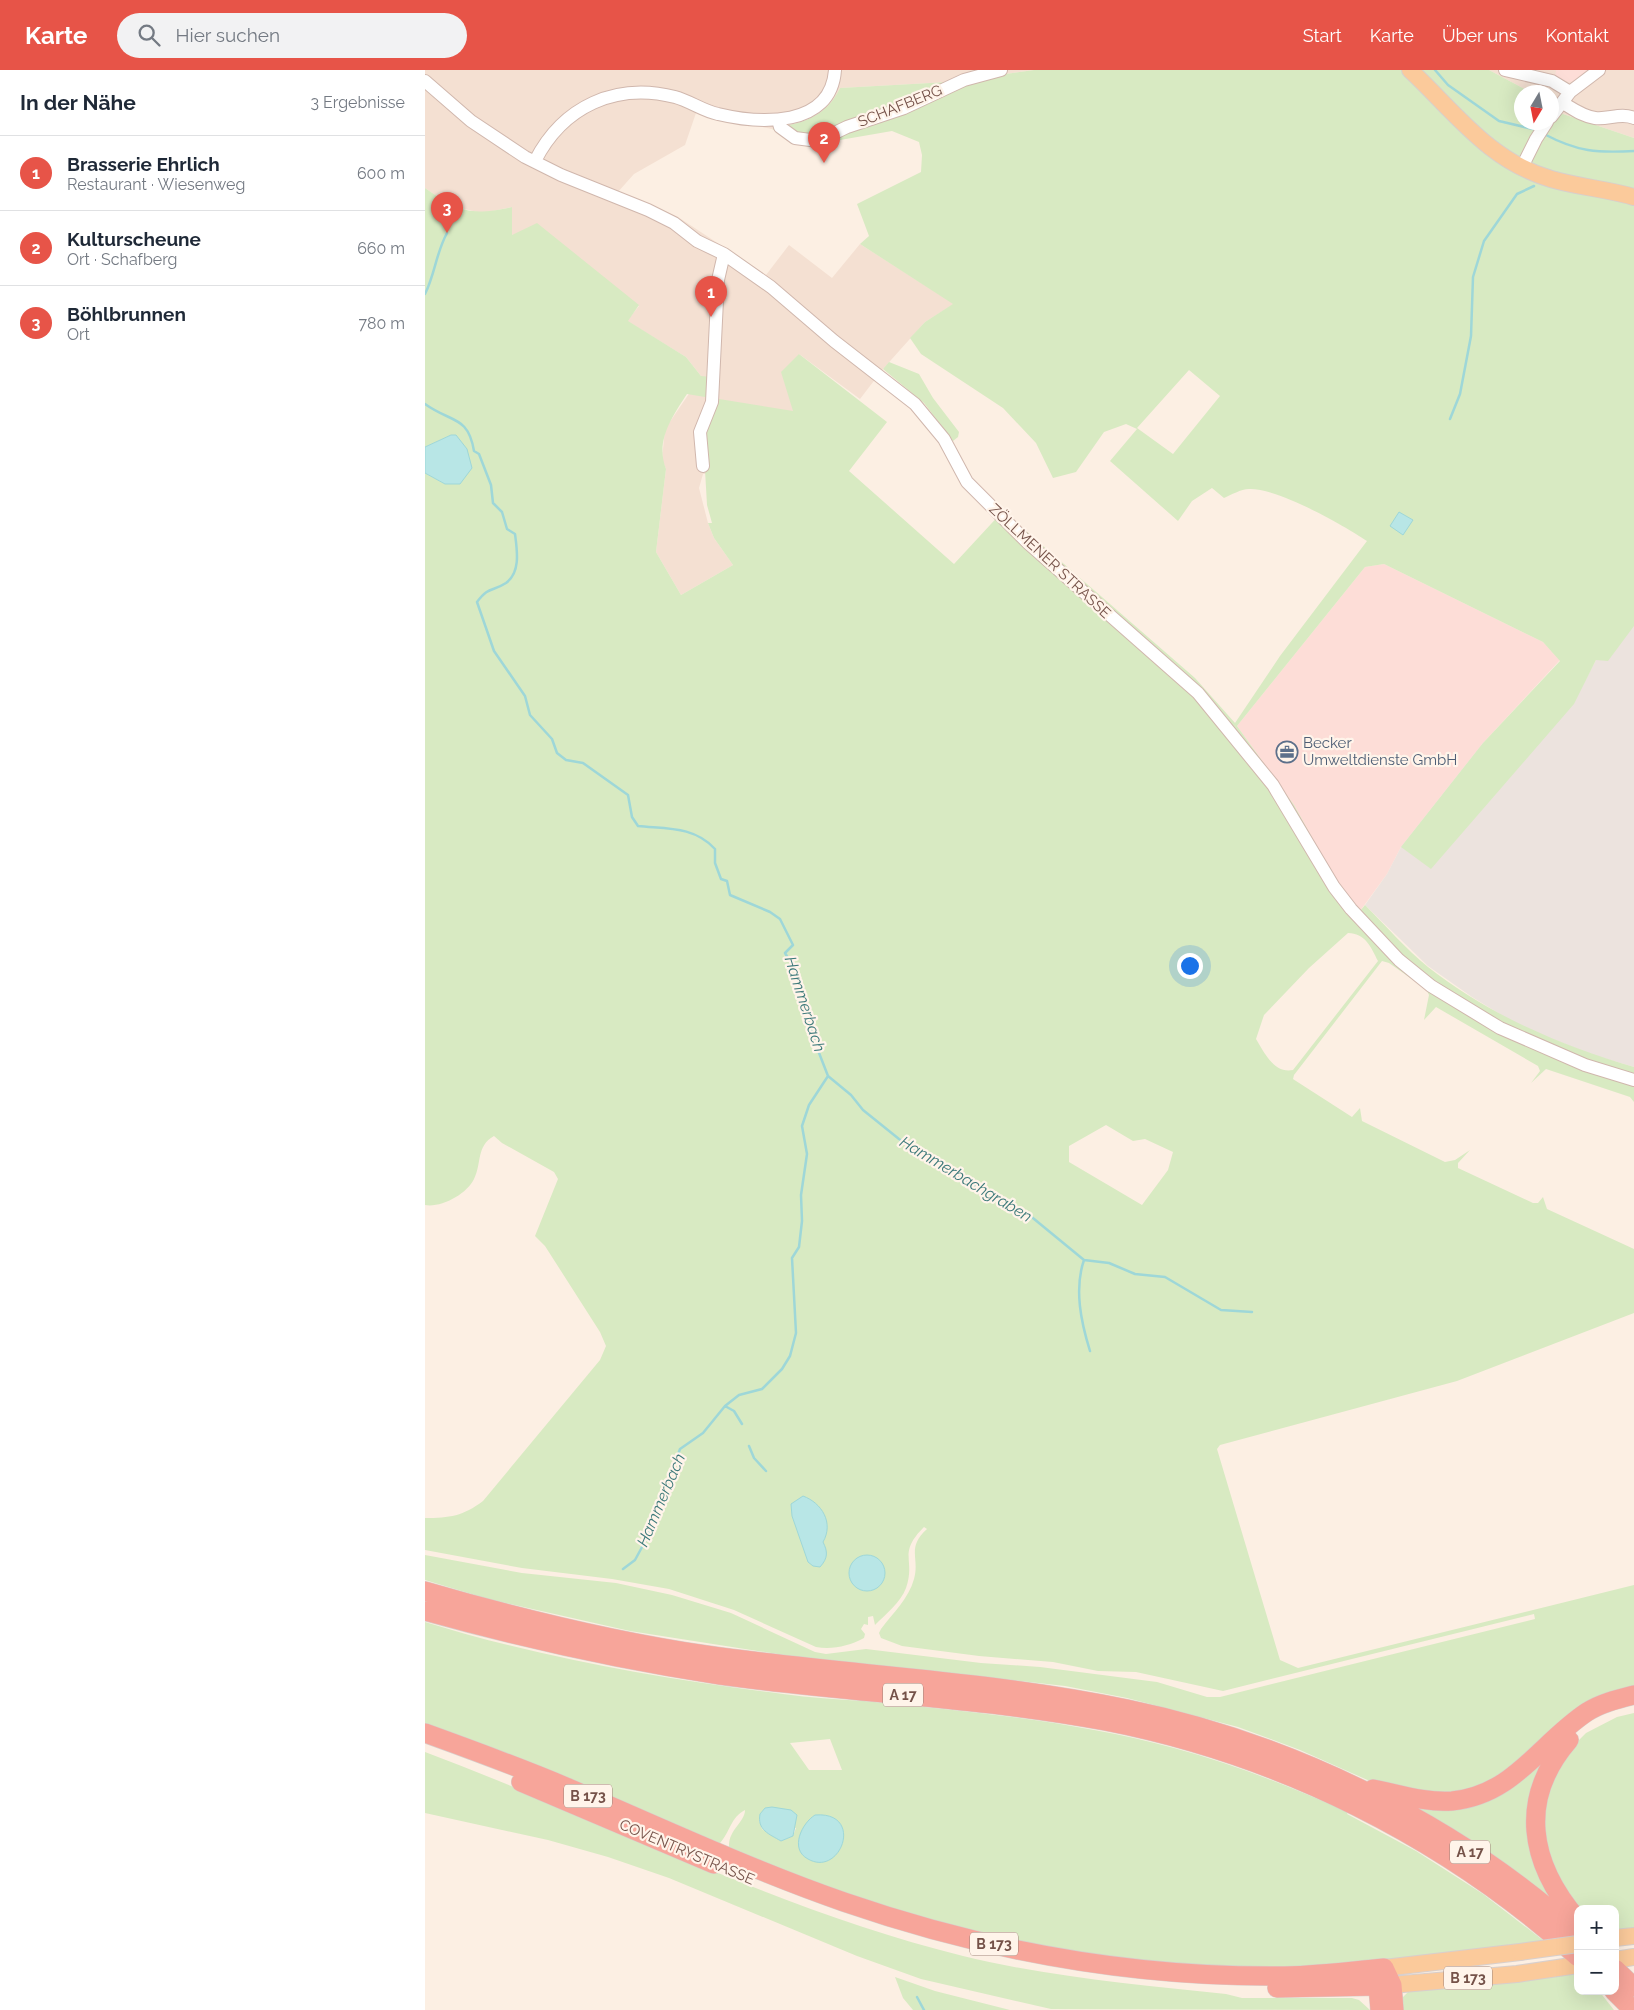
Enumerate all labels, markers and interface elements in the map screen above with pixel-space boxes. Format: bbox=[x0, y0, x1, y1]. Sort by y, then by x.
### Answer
search box bbox=[117, 13, 467, 58]
text: Karte bbox=[25, 21, 87, 50]
icon: search bbox=[135, 21, 163, 49]
text: Hier suchen bbox=[175, 24, 280, 46]
text: Start bbox=[1303, 25, 1342, 46]
text: Karte bbox=[1370, 25, 1414, 46]
text: Über uns bbox=[1442, 25, 1517, 46]
text: Kontakt bbox=[1545, 25, 1609, 46]
street label: SCHAFBERG bbox=[855, 81, 945, 131]
north arrow bbox=[1514, 85, 1559, 130]
text: In der Nähe bbox=[20, 90, 136, 115]
text: 3 Ergebnisse bbox=[311, 93, 405, 112]
pin: 2 bbox=[808, 122, 840, 163]
text: Brasserie Ehrlich bbox=[67, 153, 220, 175]
text: 1 bbox=[32, 164, 40, 183]
text: 600 m bbox=[357, 164, 405, 183]
text: Restaurant · Wiesenweg bbox=[67, 175, 245, 194]
pin: 3 bbox=[431, 192, 463, 233]
text: Kulturscheune bbox=[67, 228, 201, 250]
text: 2 bbox=[31, 239, 41, 258]
text: 660 m bbox=[357, 239, 405, 258]
text: Ort · Schafberg bbox=[67, 250, 177, 269]
pin: 1 bbox=[695, 276, 727, 317]
text: Böhlbrunnen bbox=[67, 303, 186, 325]
text: 3 bbox=[32, 314, 40, 333]
text: 780 m bbox=[358, 314, 405, 333]
text: Ort bbox=[67, 325, 90, 344]
street label: ZÖLLMENER STRASSE bbox=[985, 499, 1115, 622]
place label: Becker Umweltdienste GmbH bbox=[1303, 734, 1457, 769]
office icon: Becker Umweltdienste GmbH bbox=[1275, 740, 1299, 764]
your location bbox=[1177, 953, 1203, 979]
water label: Hammerbach bbox=[781, 954, 829, 1054]
water label: Hammerbachgraben bbox=[897, 1132, 1035, 1226]
water label: Hammerbach bbox=[633, 1451, 689, 1549]
road number: A 17 bbox=[883, 1684, 923, 1706]
road number: B 173 bbox=[564, 1784, 612, 1808]
street label: COVENTRYSTRASSE bbox=[617, 1815, 757, 1889]
road number: A 17 bbox=[1450, 1840, 1490, 1864]
map controls bbox=[1574, 1905, 1619, 1995]
button: + bbox=[1574, 1905, 1619, 1950]
road number: B 173 bbox=[970, 1932, 1018, 1956]
button: − bbox=[1574, 1950, 1619, 1995]
road number: B 173 bbox=[1444, 1966, 1492, 1990]

